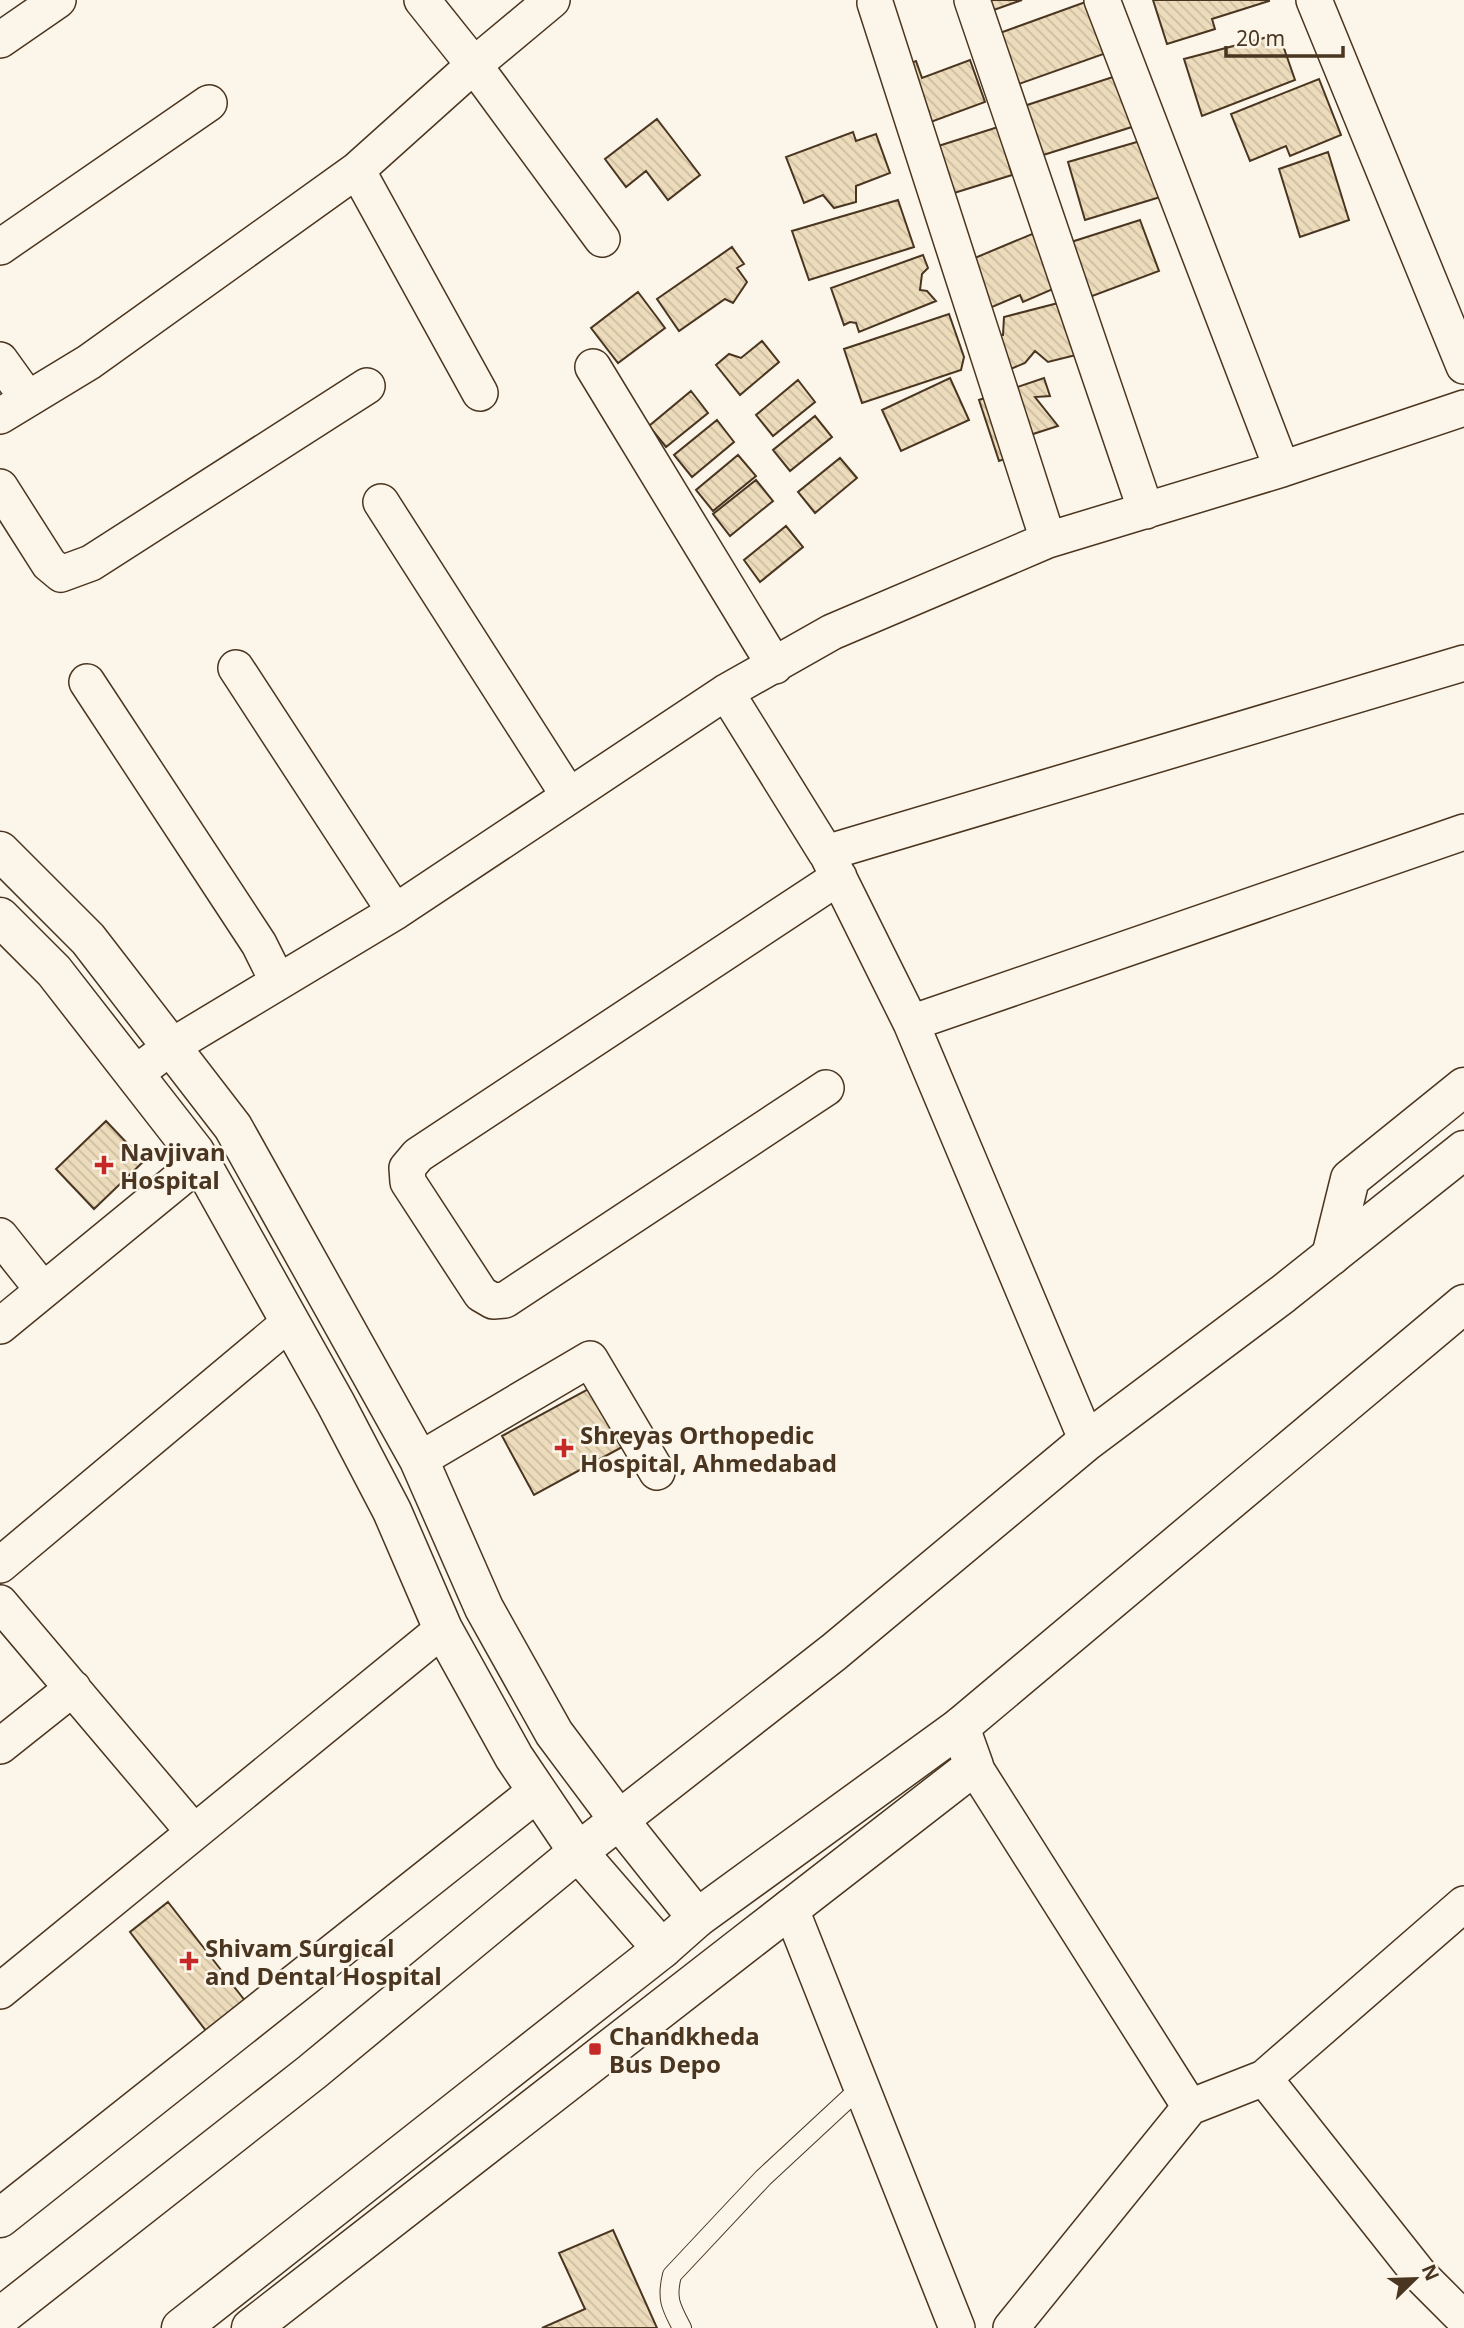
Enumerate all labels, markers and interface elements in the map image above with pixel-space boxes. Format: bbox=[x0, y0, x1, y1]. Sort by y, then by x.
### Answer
scale bar bbox=[1226, 14, 1343, 58]
text: 20 m bbox=[1236, 24, 1285, 52]
place label: Navjivan Hospital bbox=[120, 1135, 226, 1196]
marker: Navjivan Hospital bbox=[94, 1155, 114, 1175]
place label: Shreyas Orthopedic Hospital, Ahmedabad bbox=[580, 1418, 837, 1479]
marker: Shreyas Orthopedic Hospital, Ahmedabad bbox=[554, 1438, 574, 1458]
place label: Shivam Surgical and Dental Hospital bbox=[205, 1931, 442, 1992]
marker: Shivam Surgical and Dental Hospital bbox=[179, 1951, 199, 1971]
place label: Chandkheda Bus Depo bbox=[609, 2019, 760, 2080]
marker: Chandkheda Bus Depo bbox=[587, 2041, 603, 2057]
north arrow bbox=[1380, 2244, 1450, 2314]
text: N bbox=[1416, 2260, 1446, 2285]

